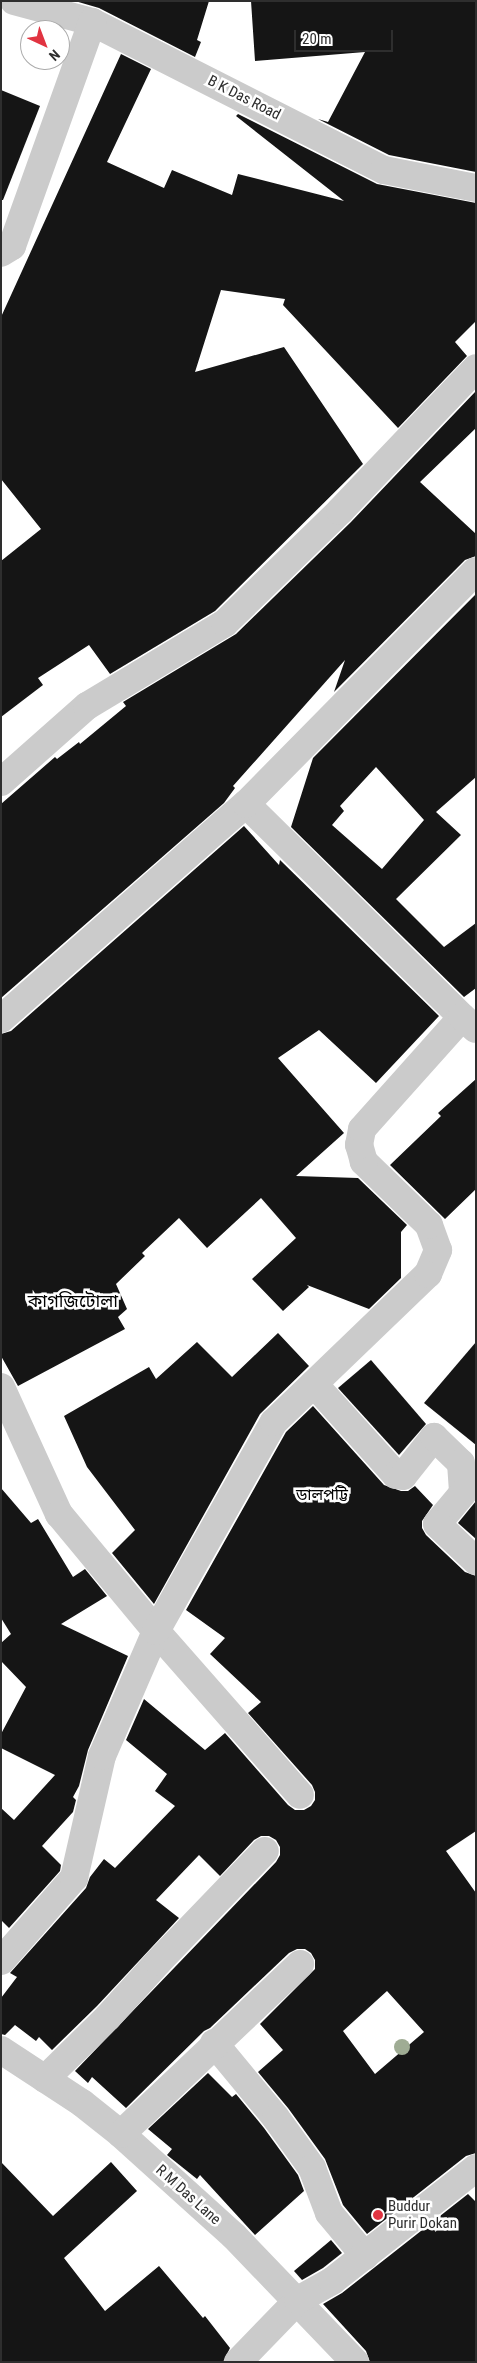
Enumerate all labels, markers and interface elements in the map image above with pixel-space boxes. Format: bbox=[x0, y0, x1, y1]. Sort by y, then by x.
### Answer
north arrow bbox=[20, 20, 70, 70]
scale bar bbox=[297, 20, 396, 52]
text: 20 m bbox=[302, 30, 332, 48]
text: N bbox=[46, 46, 63, 64]
street label: B K Das Road bbox=[205, 72, 283, 124]
district label: কাগজিটোলা bbox=[28, 1290, 118, 1312]
district label: ডালপট্টি bbox=[296, 1485, 348, 1505]
street label: R M Das Lane bbox=[152, 2161, 224, 2229]
place label: Buddur Purir Dokan bbox=[388, 2197, 457, 2232]
marker: Buddur Purir Dokan bbox=[372, 2209, 384, 2221]

